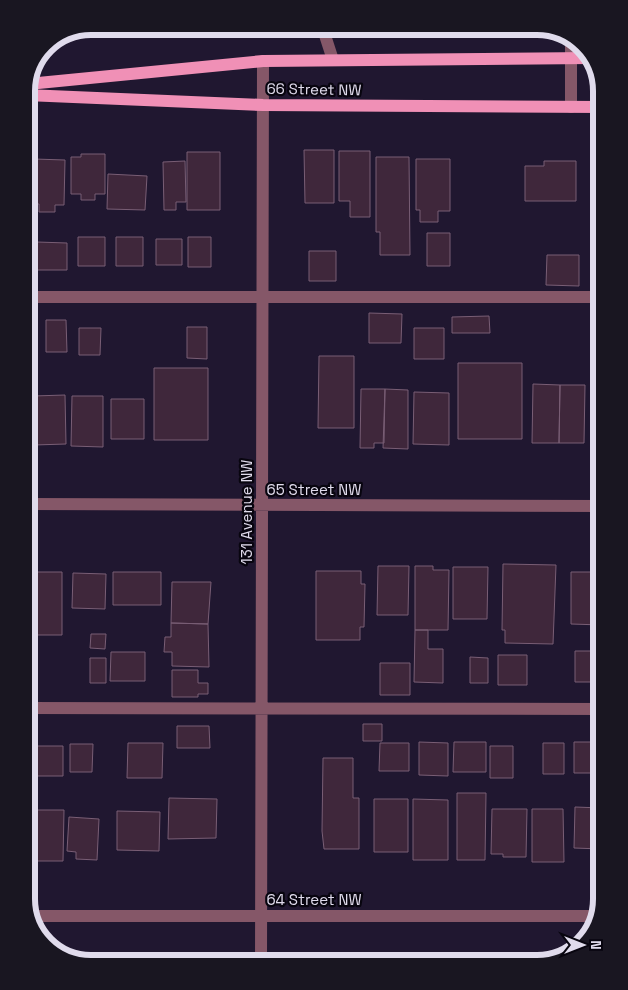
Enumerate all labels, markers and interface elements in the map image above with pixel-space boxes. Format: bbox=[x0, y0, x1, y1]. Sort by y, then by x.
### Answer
street label: 66 Street NW bbox=[266, 79, 362, 99]
street label: 131 Avenue NW bbox=[237, 460, 256, 564]
street label: 65 Street NW bbox=[267, 480, 361, 499]
street label: 64 Street NW bbox=[266, 890, 362, 909]
north arrow bbox=[558, 920, 608, 970]
text: N bbox=[587, 940, 605, 950]

